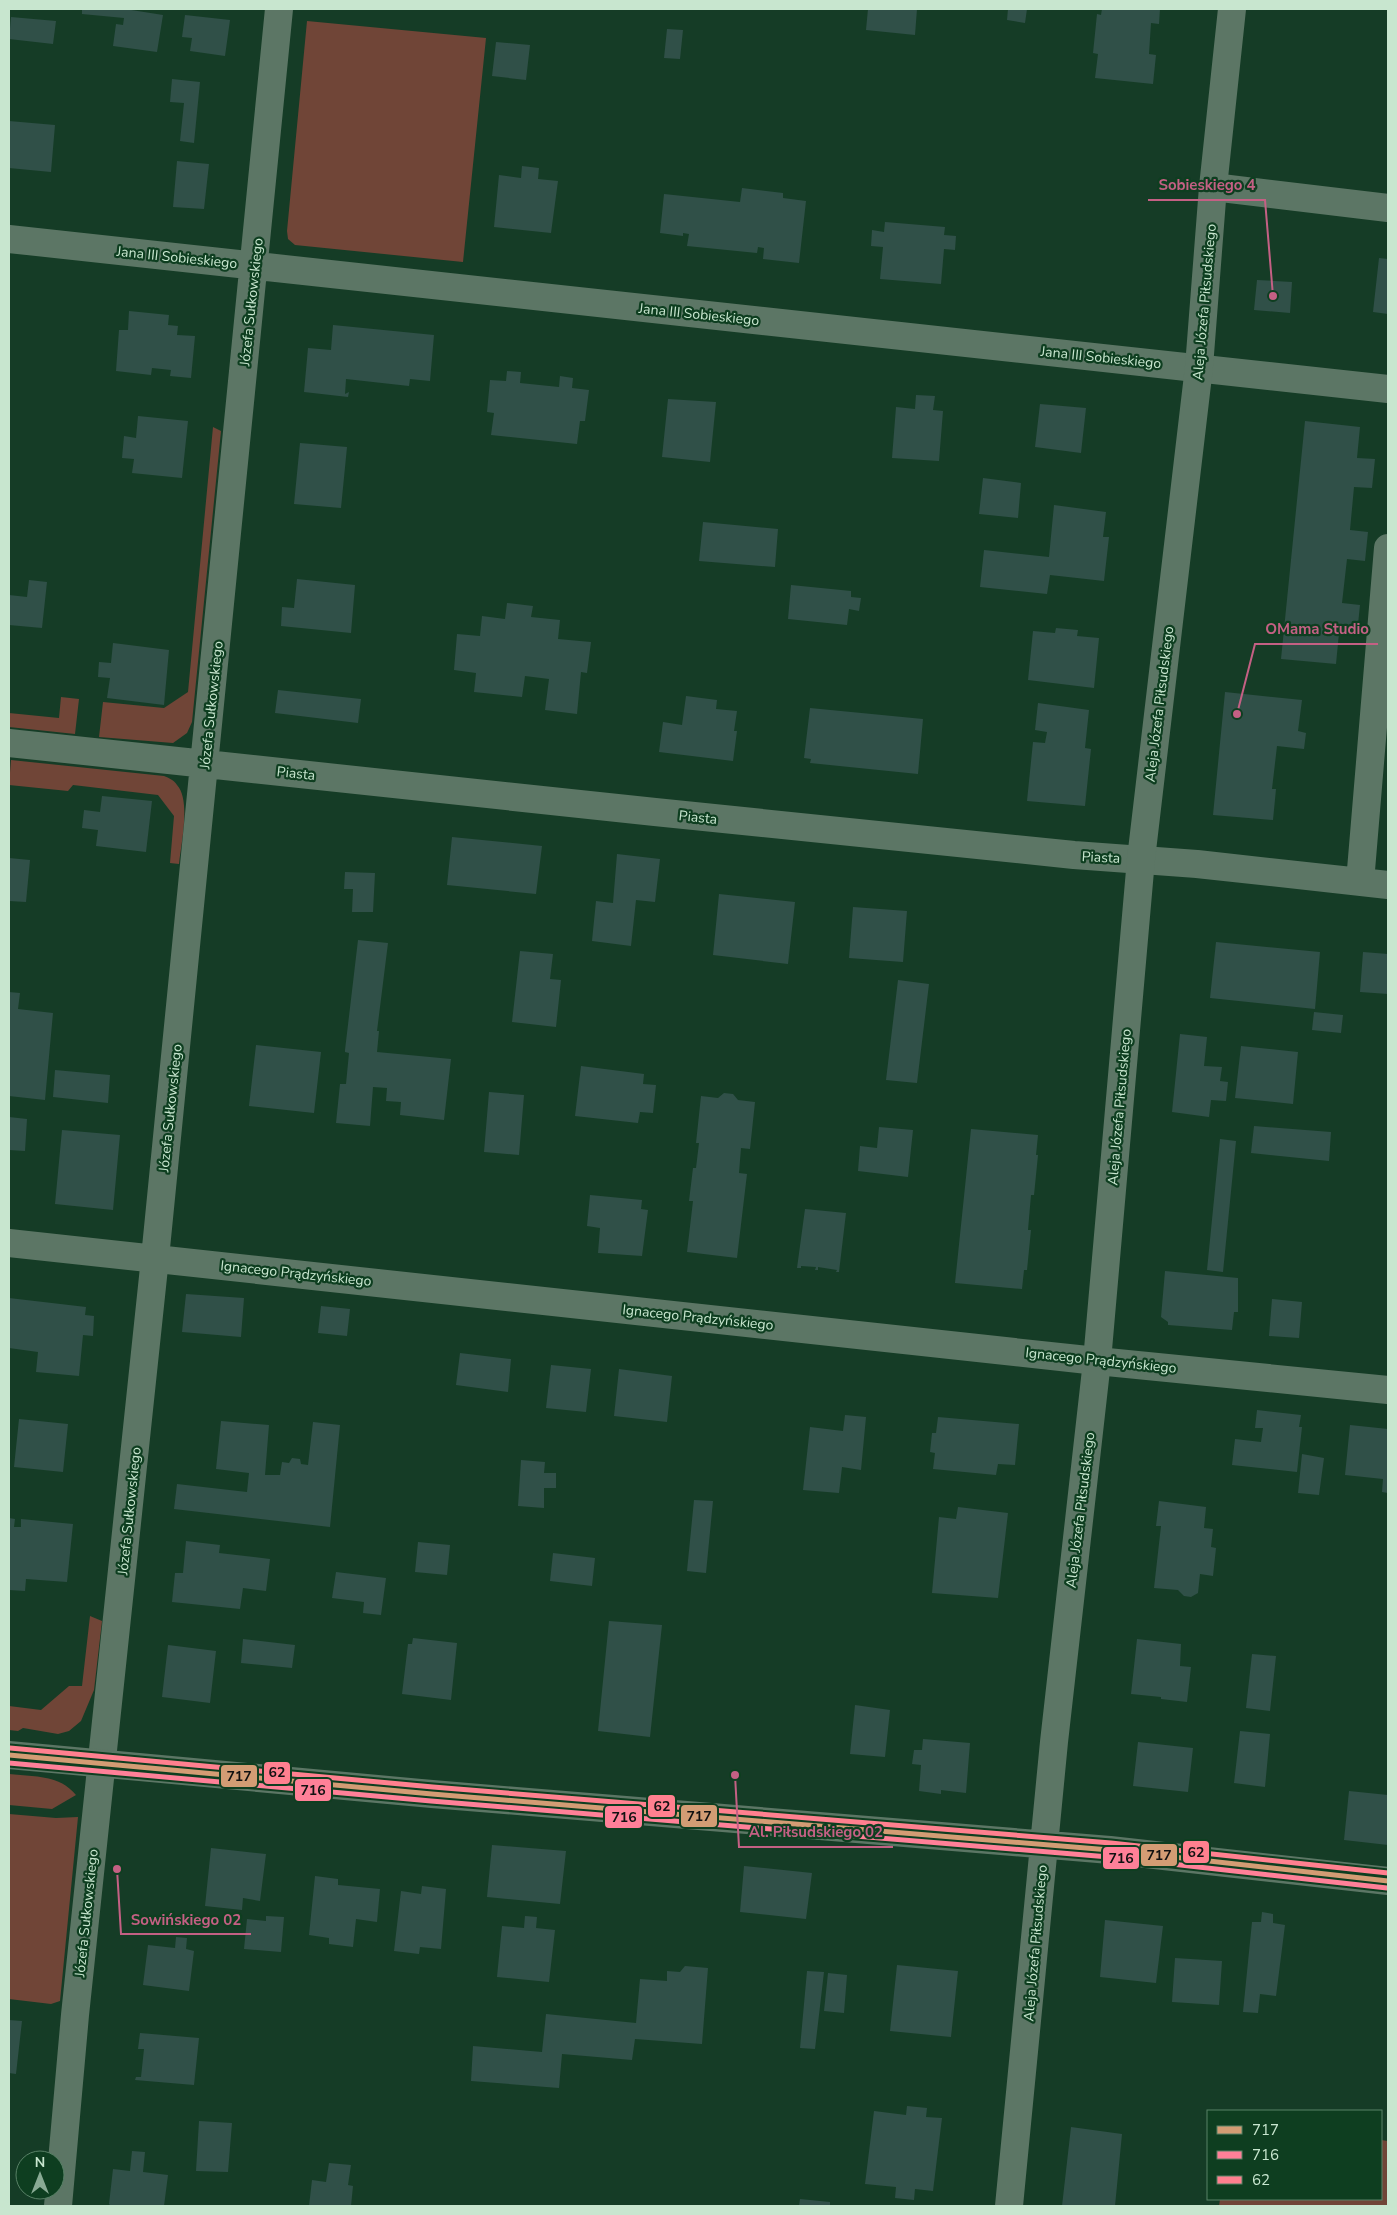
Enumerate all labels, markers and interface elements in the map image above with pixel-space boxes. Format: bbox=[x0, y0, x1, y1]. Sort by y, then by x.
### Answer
callout: Sobieskiego 4 bbox=[1148, 170, 1265, 200]
text: Sobieskiego 4 bbox=[1158, 175, 1256, 195]
street label: Aleja Józefa Piłsudskiego bbox=[1188, 223, 1221, 381]
street label: Józefa Sułkowskiego bbox=[235, 237, 268, 368]
street label: Jana III Sobieskiego bbox=[115, 242, 238, 273]
street label: Jana III Sobieskiego bbox=[637, 299, 760, 330]
street label: Jana III Sobieskiego bbox=[1039, 342, 1162, 373]
callout: OMama Studio bbox=[1255, 614, 1378, 644]
text: OMama Studio bbox=[1265, 619, 1369, 639]
street label: Aleja Józefa Piłsudskiego bbox=[1140, 625, 1179, 783]
street label: Józefa Sułkowskiego bbox=[195, 640, 228, 771]
street label: Piasta bbox=[276, 762, 316, 785]
street label: Piasta bbox=[678, 806, 718, 829]
street label: Piasta bbox=[1081, 847, 1121, 868]
street label: Aleja Józefa Piłsudskiego bbox=[1103, 1028, 1136, 1186]
street label: Józefa Sułkowskiego bbox=[154, 1043, 187, 1174]
street label: Ignacego Prądzyńskiego bbox=[219, 1256, 373, 1291]
street label: Ignacego Prądzyńskiego bbox=[621, 1300, 775, 1335]
street label: Ignacego Prądzyńskiego bbox=[1024, 1343, 1178, 1378]
street label: Aleja Józefa Piłsudskiego bbox=[1061, 1431, 1100, 1589]
street label: Józefa Sułkowskiego bbox=[113, 1446, 146, 1577]
line badge: 62 bbox=[263, 1761, 291, 1785]
text: 62 bbox=[269, 1763, 285, 1782]
line badge: 717 bbox=[220, 1764, 258, 1788]
text: 717 bbox=[226, 1767, 252, 1786]
line badge: 716 bbox=[294, 1778, 332, 1802]
text: 716 bbox=[300, 1781, 326, 1800]
line badge: 62 bbox=[647, 1794, 676, 1818]
text: 62 bbox=[654, 1797, 670, 1816]
line badge: 717 bbox=[680, 1804, 718, 1828]
line badge: 716 bbox=[604, 1805, 643, 1829]
text: 717 bbox=[686, 1807, 712, 1826]
text: 716 bbox=[611, 1808, 637, 1827]
callout: Al. Piłsudskiego 02 bbox=[739, 1817, 893, 1847]
text: Al. Piłsudskiego 02 bbox=[749, 1822, 883, 1842]
line badge: 62 bbox=[1182, 1840, 1210, 1864]
line badge: 717 bbox=[1140, 1843, 1178, 1867]
text: 62 bbox=[1188, 1843, 1204, 1862]
line badge: 716 bbox=[1102, 1846, 1140, 1870]
text: 717 bbox=[1146, 1846, 1172, 1865]
street label: Józefa Sułkowskiego bbox=[70, 1848, 103, 1979]
text: 716 bbox=[1108, 1849, 1134, 1868]
street label: Aleja Józefa Piłsudskiego bbox=[1019, 1864, 1052, 2022]
callout: Sowińskiego 02 bbox=[121, 1904, 251, 1934]
text: Sowińskiego 02 bbox=[131, 1910, 241, 1930]
legend bbox=[1207, 2110, 1382, 2200]
text: 717 bbox=[1252, 2120, 1279, 2140]
text: 716 bbox=[1252, 2145, 1279, 2165]
north arrow bbox=[15, 2150, 65, 2200]
text: N bbox=[35, 2153, 45, 2172]
text: 62 bbox=[1252, 2170, 1270, 2190]

